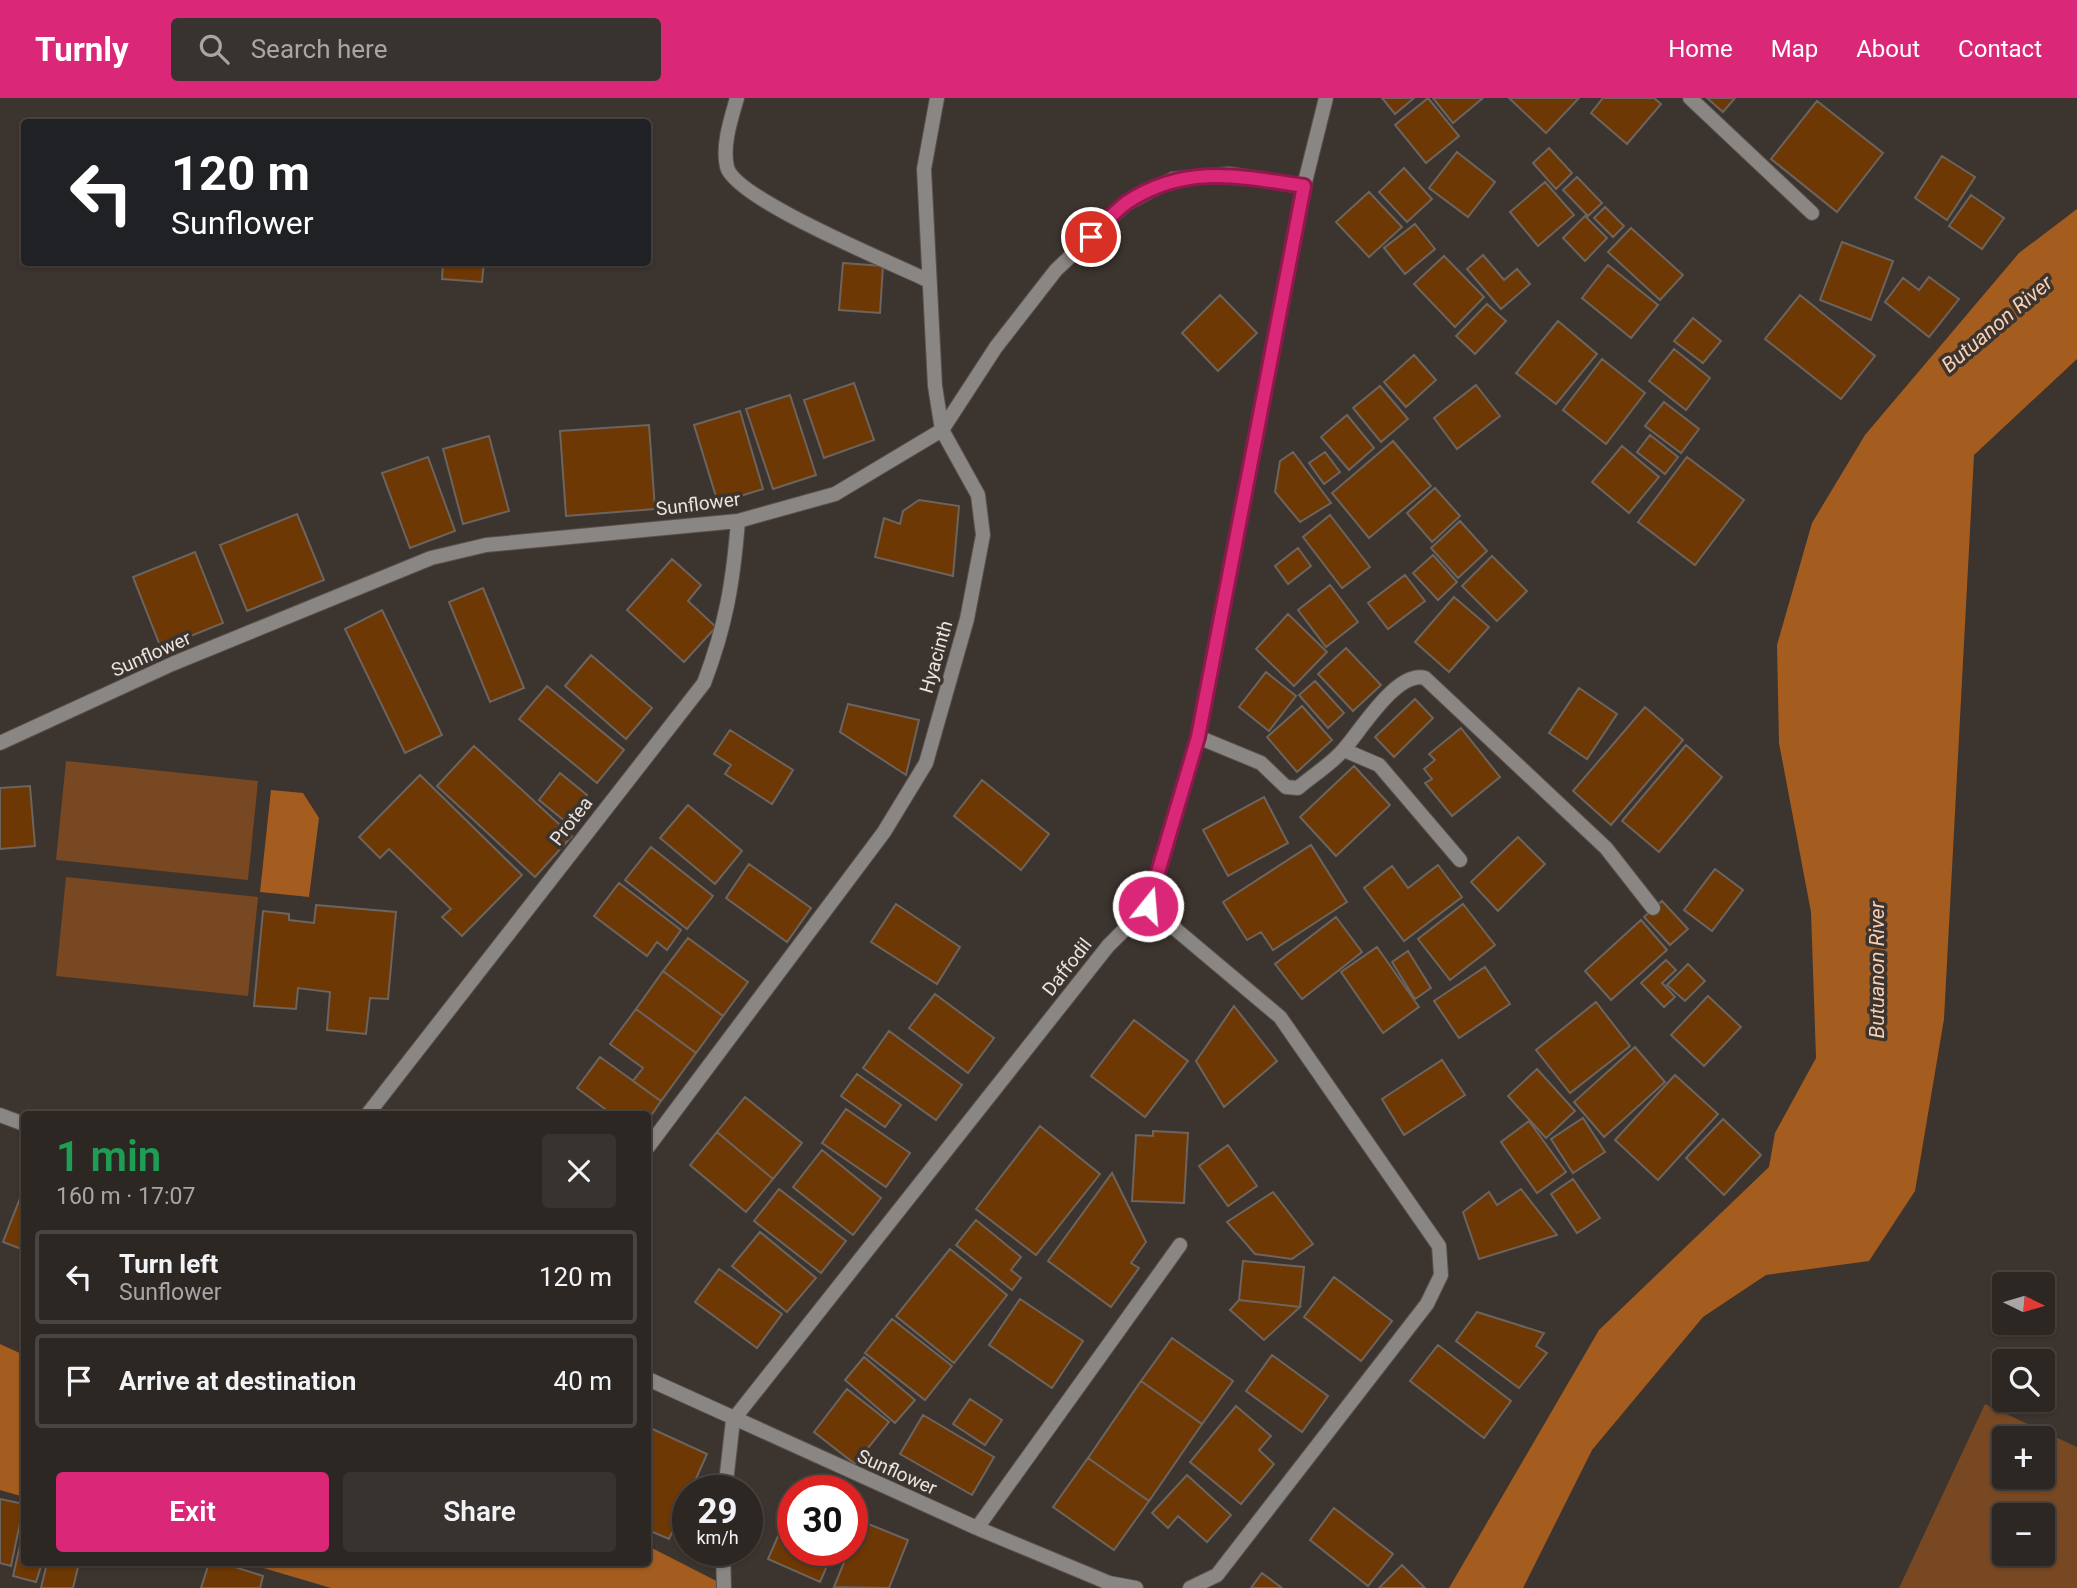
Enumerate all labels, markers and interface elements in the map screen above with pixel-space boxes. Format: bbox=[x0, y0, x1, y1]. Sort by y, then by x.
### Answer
search box bbox=[171, 18, 661, 81]
text: Turnly bbox=[35, 30, 129, 69]
icon: search bbox=[195, 30, 233, 68]
text: Search here bbox=[251, 34, 387, 64]
text: Home bbox=[1668, 35, 1733, 63]
text: Map bbox=[1771, 35, 1818, 63]
text: About bbox=[1856, 35, 1920, 63]
text: Contact bbox=[1958, 35, 2042, 63]
text: 120 m bbox=[171, 145, 310, 202]
icon: left bbox=[56, 147, 147, 238]
text: Sunflower bbox=[171, 204, 314, 242]
pin bbox=[1061, 207, 1121, 267]
icon: arrive bbox=[1072, 218, 1110, 256]
water label: Butuanon River bbox=[1937, 270, 2058, 377]
street label: Sunflower bbox=[655, 487, 742, 521]
street label: Hyacinth bbox=[915, 618, 957, 696]
street label: Sunflower bbox=[108, 626, 195, 682]
street label: Protea bbox=[545, 792, 597, 850]
position arrow bbox=[1111, 869, 1185, 943]
water label: Butuanon River bbox=[1865, 900, 1889, 1039]
street label: Daffodil bbox=[1037, 934, 1097, 1000]
text: 1 min bbox=[56, 1132, 161, 1181]
button: close bbox=[542, 1134, 616, 1208]
text: 160 m · 17:07 bbox=[56, 1183, 195, 1210]
text: Turn left bbox=[119, 1249, 218, 1279]
icon: left bbox=[60, 1258, 98, 1296]
text: 120 m bbox=[539, 1262, 612, 1292]
north arrow bbox=[1992, 1272, 2054, 1335]
map controls bbox=[1992, 1272, 2055, 1566]
text: Sunflower bbox=[119, 1279, 222, 1306]
button: search bbox=[1992, 1349, 2055, 1412]
icon: arrive bbox=[60, 1362, 98, 1400]
text: Arrive at destination bbox=[119, 1366, 356, 1396]
text: 40 m bbox=[554, 1366, 612, 1396]
button: + bbox=[1992, 1426, 2055, 1489]
street label: Sunflower bbox=[854, 1444, 941, 1500]
button: Exit bbox=[56, 1472, 329, 1552]
button: Share bbox=[343, 1472, 616, 1552]
speed limit sign: 30 bbox=[777, 1475, 868, 1566]
text: 29 bbox=[697, 1491, 738, 1532]
button: − bbox=[1992, 1503, 2055, 1566]
text: km/h bbox=[696, 1527, 739, 1548]

